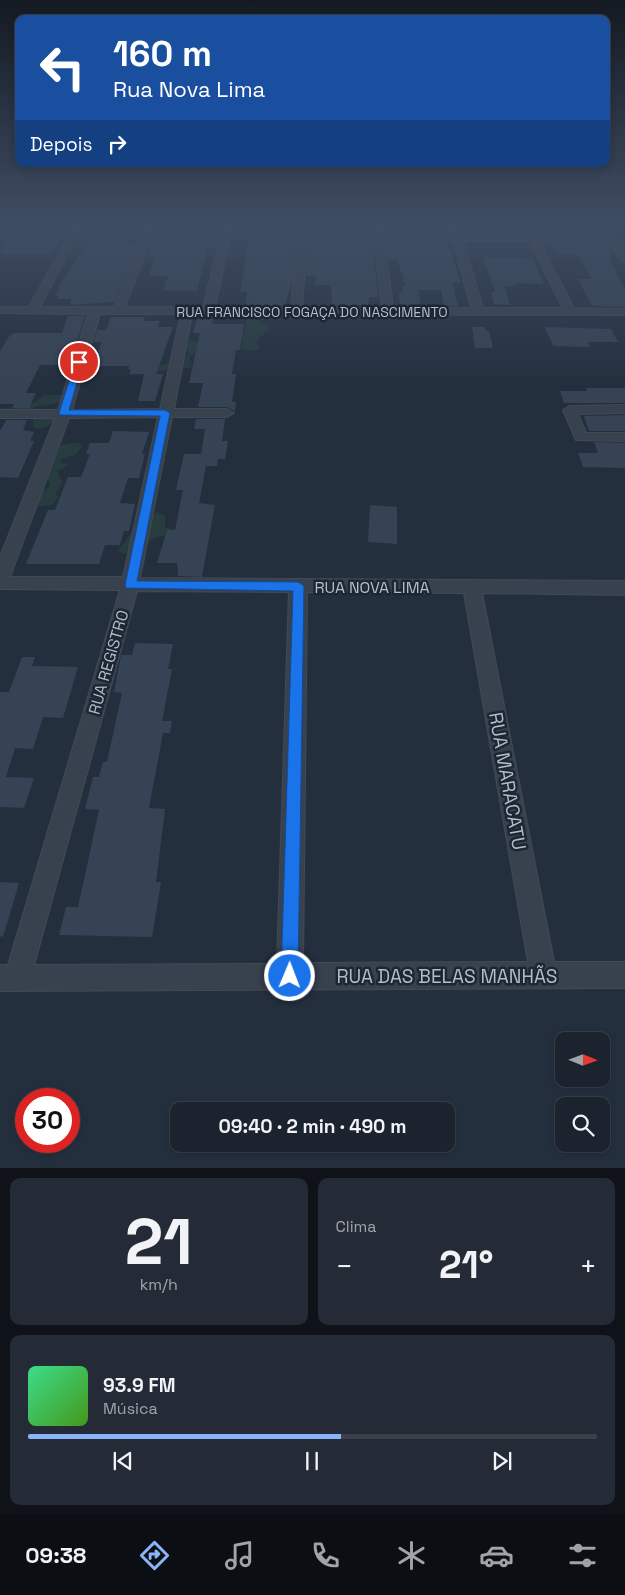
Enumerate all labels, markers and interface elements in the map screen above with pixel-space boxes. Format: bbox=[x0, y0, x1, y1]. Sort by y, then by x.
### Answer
text: 160 m bbox=[113, 32, 212, 76]
icon: left bbox=[30, 35, 95, 100]
text: Rua Nova Lima bbox=[113, 75, 265, 103]
icon: right bbox=[103, 130, 131, 158]
text: Depois bbox=[30, 132, 93, 157]
street label: RUA FRANCISCO FOGAÇA DO NASCIMENTO bbox=[176, 303, 448, 321]
pin bbox=[58, 341, 100, 383]
icon: arrive bbox=[65, 348, 93, 376]
street label: RUA NOVA LIMA bbox=[314, 577, 430, 598]
street label: RUA REGISTRO bbox=[84, 608, 133, 717]
street label: RUA MARACATU bbox=[483, 710, 532, 852]
position arrow bbox=[263, 949, 315, 1001]
street label: RUA DAS BELAS MANHÃS bbox=[337, 964, 557, 989]
north arrow bbox=[555, 1032, 610, 1088]
map controls bbox=[555, 1032, 610, 1152]
speed limit sign: 30 bbox=[15, 1088, 80, 1153]
button: search bbox=[555, 1097, 610, 1152]
text: 09:40 · 2 min · 490 m bbox=[219, 1114, 407, 1139]
text: 21 bbox=[125, 1200, 193, 1283]
text: Clima bbox=[336, 1216, 377, 1237]
text: 21° bbox=[439, 1241, 494, 1289]
text: − bbox=[336, 1248, 353, 1284]
text: + bbox=[580, 1248, 597, 1284]
text: km/h bbox=[140, 1274, 178, 1295]
text: 93.9 FM bbox=[103, 1373, 175, 1398]
text: Música bbox=[103, 1398, 158, 1419]
icon: previous bbox=[109, 1447, 137, 1475]
icon: pause bbox=[298, 1447, 326, 1475]
icon: next bbox=[488, 1447, 516, 1475]
icon: directions bbox=[137, 1538, 172, 1573]
icon: music bbox=[222, 1538, 257, 1573]
icon: phone bbox=[308, 1538, 343, 1573]
icon: climate bbox=[394, 1538, 429, 1573]
icon: car bbox=[479, 1538, 514, 1573]
icon: filters bbox=[565, 1538, 600, 1573]
text: 09:38 bbox=[25, 1541, 86, 1569]

